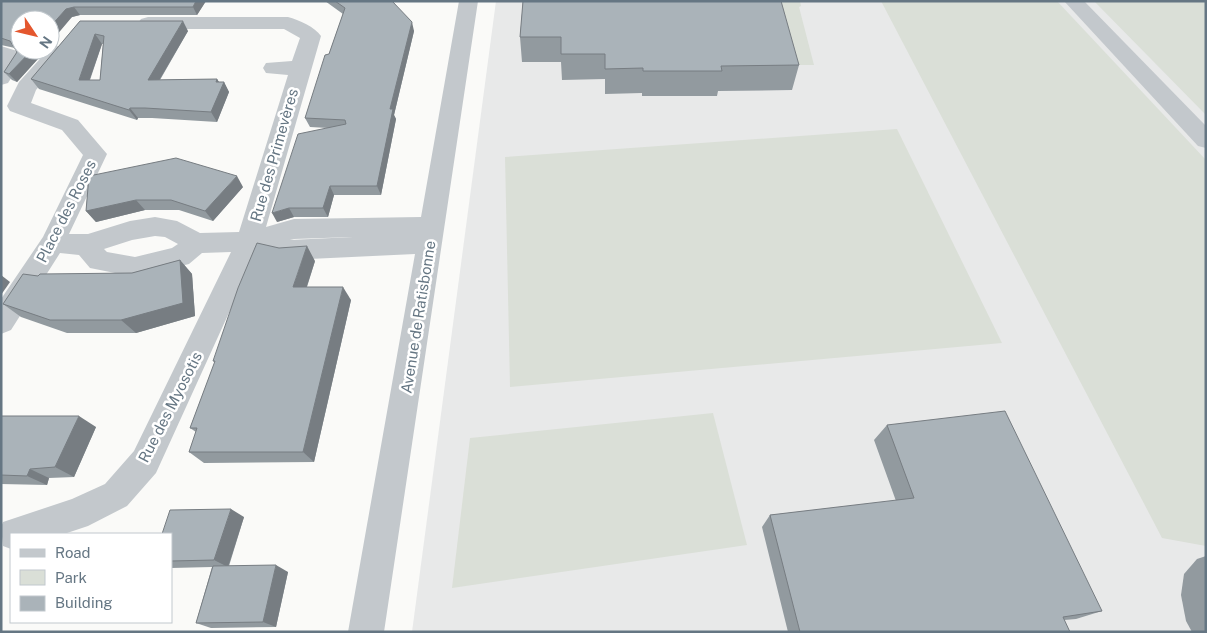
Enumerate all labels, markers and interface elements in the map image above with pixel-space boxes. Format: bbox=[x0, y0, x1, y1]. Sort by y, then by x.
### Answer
north arrow bbox=[10, 10, 60, 60]
text: N bbox=[36, 33, 55, 52]
street label: Rue des Primevères bbox=[247, 87, 301, 223]
street label: Place des Roses bbox=[33, 157, 99, 265]
street label: Avenue de Ratisbonne bbox=[398, 240, 438, 394]
street label: Rue des Myosotis bbox=[135, 349, 205, 465]
legend bbox=[10, 533, 172, 623]
text: Road bbox=[55, 544, 91, 561]
text: Park bbox=[55, 569, 87, 586]
text: Building bbox=[55, 594, 113, 611]

